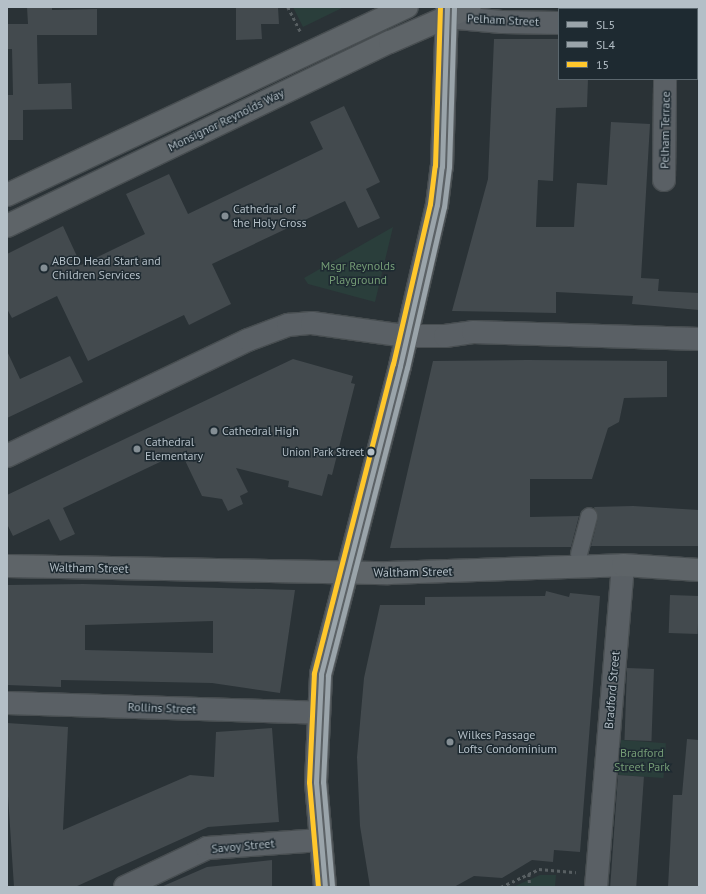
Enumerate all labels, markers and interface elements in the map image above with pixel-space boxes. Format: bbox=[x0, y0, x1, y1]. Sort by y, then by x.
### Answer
legend bbox=[558, 8, 698, 80]
street label: Pelham Street bbox=[467, 11, 539, 29]
text: SL5 bbox=[596, 17, 615, 32]
text: SL4 bbox=[596, 37, 615, 52]
text: 15 bbox=[596, 57, 609, 72]
street label: Monsignor Reynolds Way bbox=[165, 86, 287, 154]
street label: Pelham Terrace bbox=[657, 91, 673, 169]
place label: Cathedral of the Holy Cross bbox=[233, 202, 307, 230]
marker: Cathedral of the Holy Cross bbox=[220, 211, 230, 221]
place label: ABCD Head Start and Children Services bbox=[52, 254, 161, 282]
park label: Msgr Reynolds Playground bbox=[321, 259, 395, 287]
marker: ABCD Head Start and Children Services bbox=[39, 263, 49, 273]
place label: Cathedral High bbox=[222, 424, 299, 438]
marker: Cathedral High bbox=[209, 426, 219, 436]
place label: Cathedral Elementary bbox=[145, 435, 203, 463]
marker: Cathedral Elementary bbox=[132, 444, 142, 454]
place label: Union Park Street bbox=[282, 445, 364, 459]
marker: Union Park Street bbox=[366, 447, 376, 457]
street label: Waltham Street bbox=[49, 560, 129, 576]
street label: Waltham Street bbox=[373, 564, 453, 580]
street label: Bradford Street bbox=[601, 651, 623, 729]
street label: Rollins Street bbox=[127, 700, 197, 716]
place label: Wilkes Passage Lofts Condominium bbox=[458, 728, 557, 756]
marker: Wilkes Passage Lofts Condominium bbox=[445, 737, 455, 747]
park label: Bradford Street Park bbox=[614, 746, 670, 774]
street label: Savoy Street bbox=[211, 836, 275, 856]

